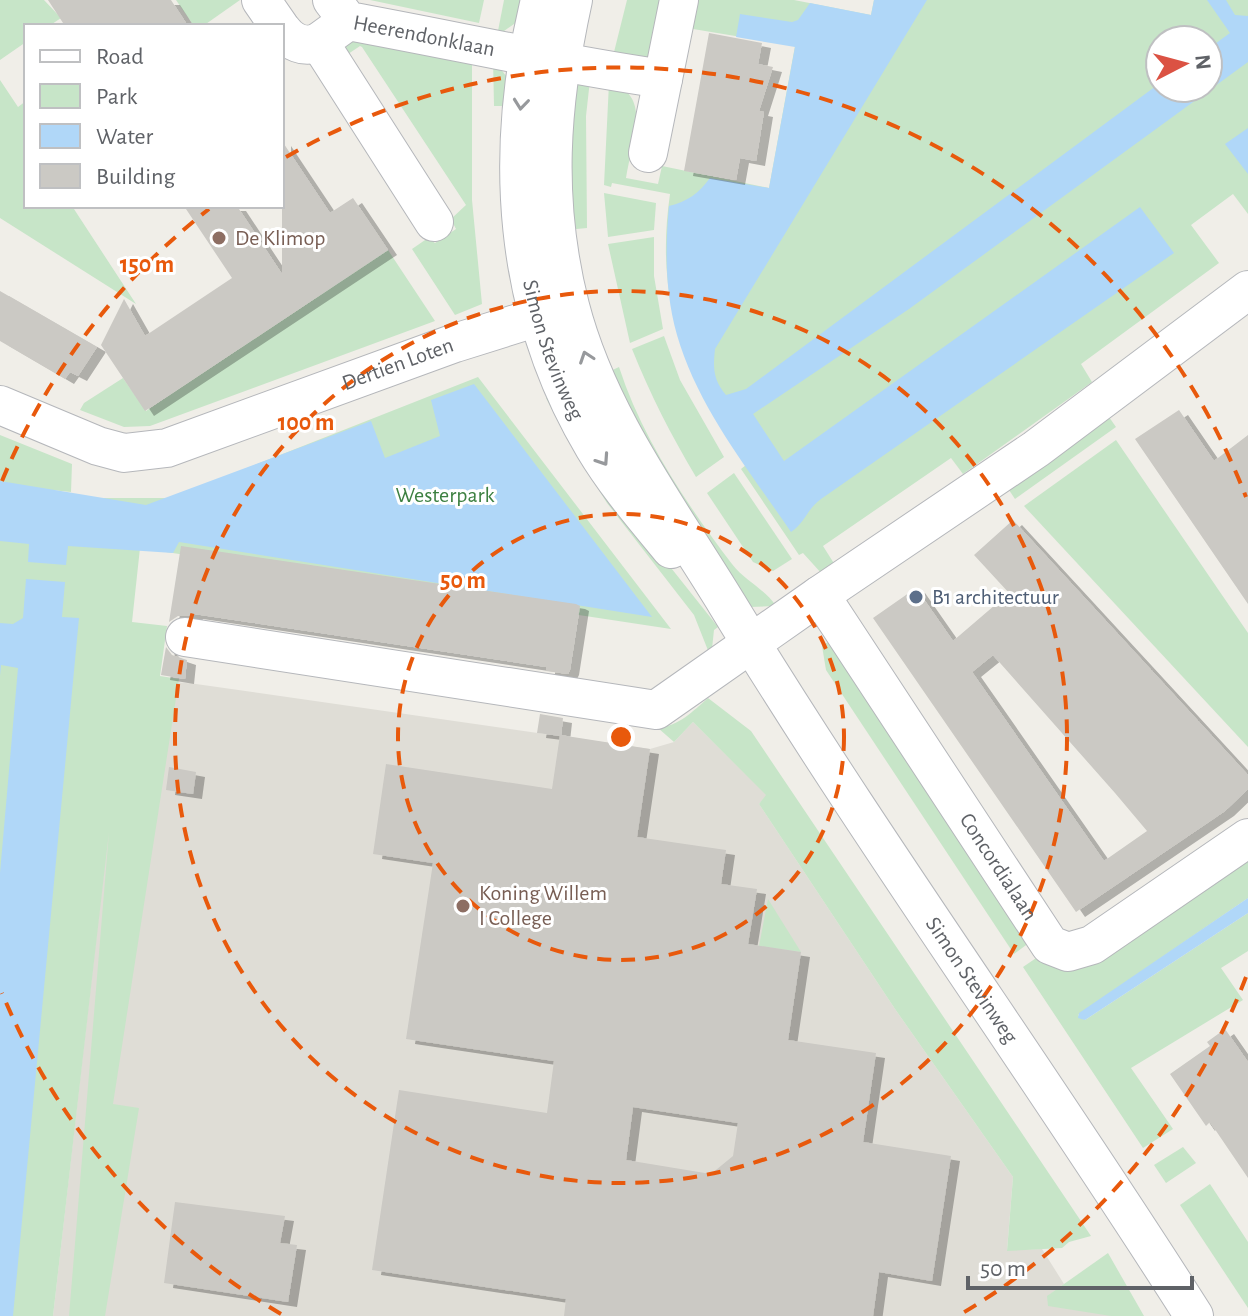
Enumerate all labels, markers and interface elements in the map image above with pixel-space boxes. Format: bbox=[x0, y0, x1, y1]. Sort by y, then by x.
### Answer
street label: Heerendonklaan bbox=[352, 11, 497, 60]
legend bbox=[24, 24, 284, 208]
north arrow bbox=[1144, 24, 1224, 104]
text: Road bbox=[96, 45, 144, 69]
text: N bbox=[1191, 53, 1215, 71]
text: Park bbox=[96, 85, 137, 109]
one-way arrow bbox=[513, 98, 530, 111]
text: Water bbox=[96, 125, 154, 149]
text: Building bbox=[96, 165, 175, 189]
place label: De Klimop bbox=[235, 227, 325, 249]
marker: De Klimop bbox=[210, 229, 228, 247]
text: 150 m bbox=[120, 253, 174, 277]
street label: Simon Stevinweg bbox=[519, 278, 588, 424]
street label: Dertien Loten bbox=[339, 334, 456, 394]
one-way arrow bbox=[580, 351, 596, 365]
text: 100 m bbox=[278, 411, 334, 435]
one-way arrow bbox=[593, 451, 608, 465]
park label: Westerpark bbox=[395, 484, 495, 506]
text: 50 m bbox=[440, 569, 486, 593]
place label: B1 architectuur bbox=[932, 586, 1059, 608]
marker: B1 architectuur bbox=[907, 588, 925, 606]
centre of rings bbox=[607, 723, 635, 751]
street label: Concordialaan bbox=[956, 809, 1041, 924]
place label: Koning Willem I College bbox=[479, 882, 607, 929]
marker: Koning Willem I College bbox=[454, 897, 472, 915]
street label: Simon Stevinweg bbox=[922, 913, 1022, 1047]
scale bar bbox=[968, 1240, 1192, 1290]
text: 50 m bbox=[980, 1257, 1026, 1281]

